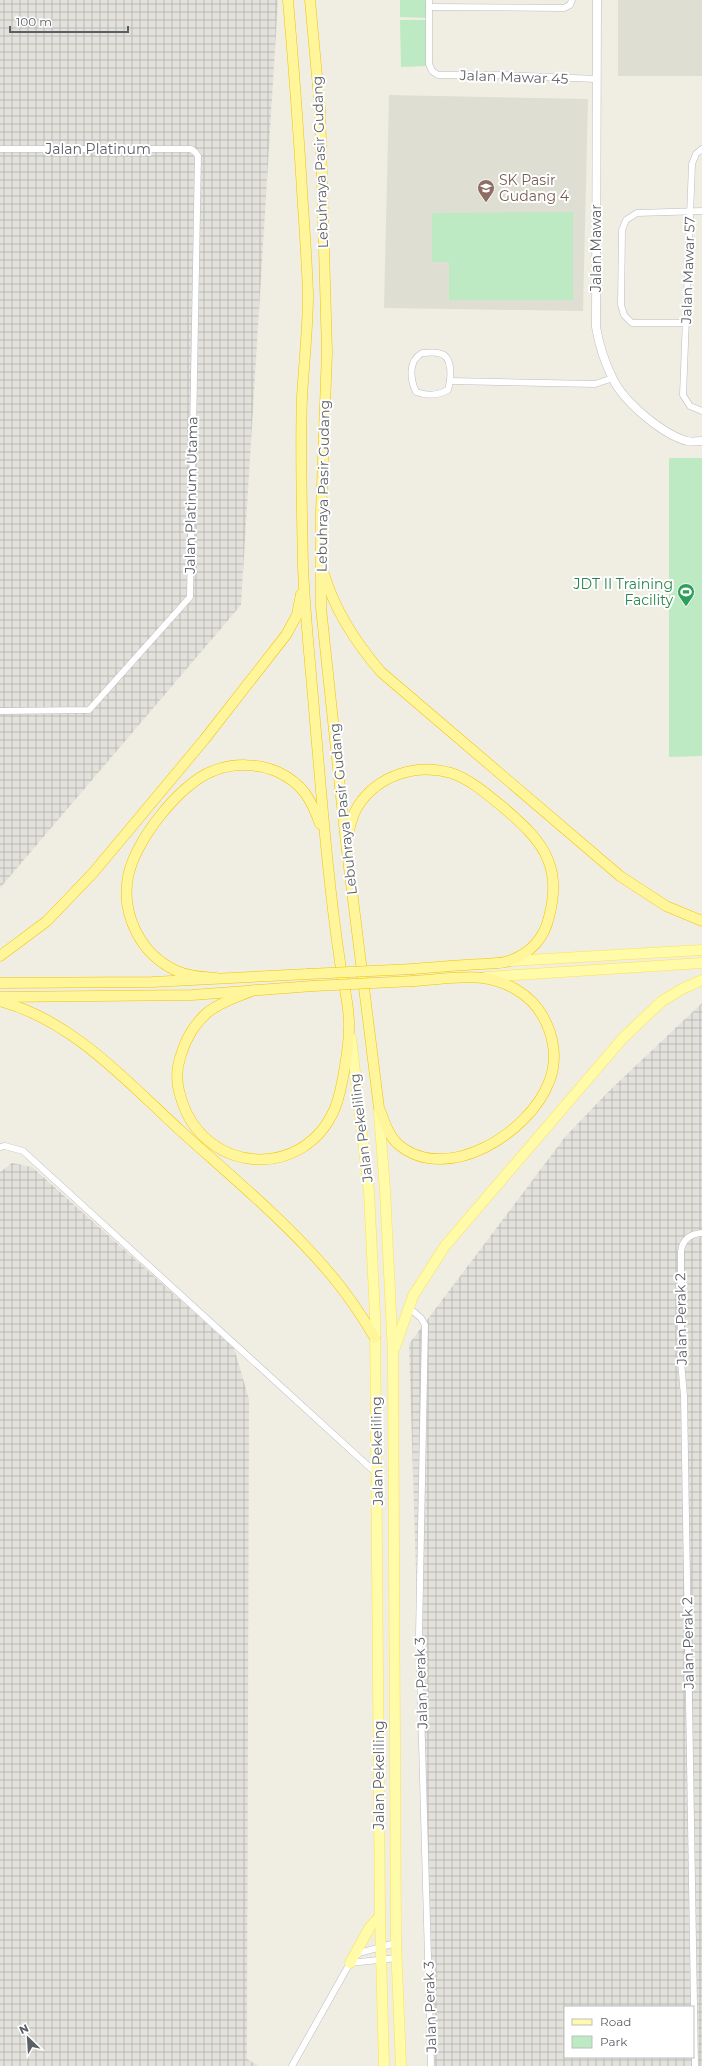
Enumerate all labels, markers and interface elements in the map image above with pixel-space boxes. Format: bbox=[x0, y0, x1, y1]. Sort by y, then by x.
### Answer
scale bar bbox=[10, 8, 128, 34]
text: 100 m bbox=[16, 14, 52, 29]
street label: Jalan Mawar 45 bbox=[458, 66, 569, 88]
street label: Lebuhraya Pasir Gudang bbox=[308, 76, 332, 248]
street label: Jalan Platinum bbox=[44, 140, 151, 158]
place label: SK Pasir Gudang 4 bbox=[499, 171, 570, 205]
school or university icon: SK Pasir Gudang 4 bbox=[476, 178, 496, 203]
street label: Jalan Mawar bbox=[587, 204, 605, 293]
street label: Jalan Mawar 57 bbox=[677, 216, 699, 325]
street label: Lebuhraya Pasir Gudang bbox=[312, 400, 334, 572]
street label: Jalan Platinum Utama bbox=[181, 416, 201, 575]
place label: JDT II Training Facility bbox=[573, 575, 673, 609]
sports icon: JDT II Training Facility bbox=[676, 582, 696, 607]
street label: Lebuhraya Pasir Gudang bbox=[325, 722, 361, 896]
street label: Jalan Pekeliling bbox=[345, 1073, 377, 1184]
street label: Jalan Perak 2 bbox=[671, 1273, 691, 1366]
street label: Jalan Pekeliling bbox=[367, 1396, 387, 1507]
street label: Jalan Perak 2 bbox=[678, 1597, 698, 1690]
street label: Jalan Perak 3 bbox=[410, 1637, 432, 1730]
street label: Jalan Pekeliling bbox=[370, 1720, 388, 1831]
street label: Jalan Perak 3 bbox=[419, 1961, 441, 2054]
legend bbox=[564, 2006, 694, 2058]
text: Road bbox=[600, 2014, 631, 2029]
north arrow bbox=[8, 2018, 48, 2058]
text: N bbox=[17, 2021, 31, 2037]
text: Park bbox=[600, 2034, 628, 2049]

